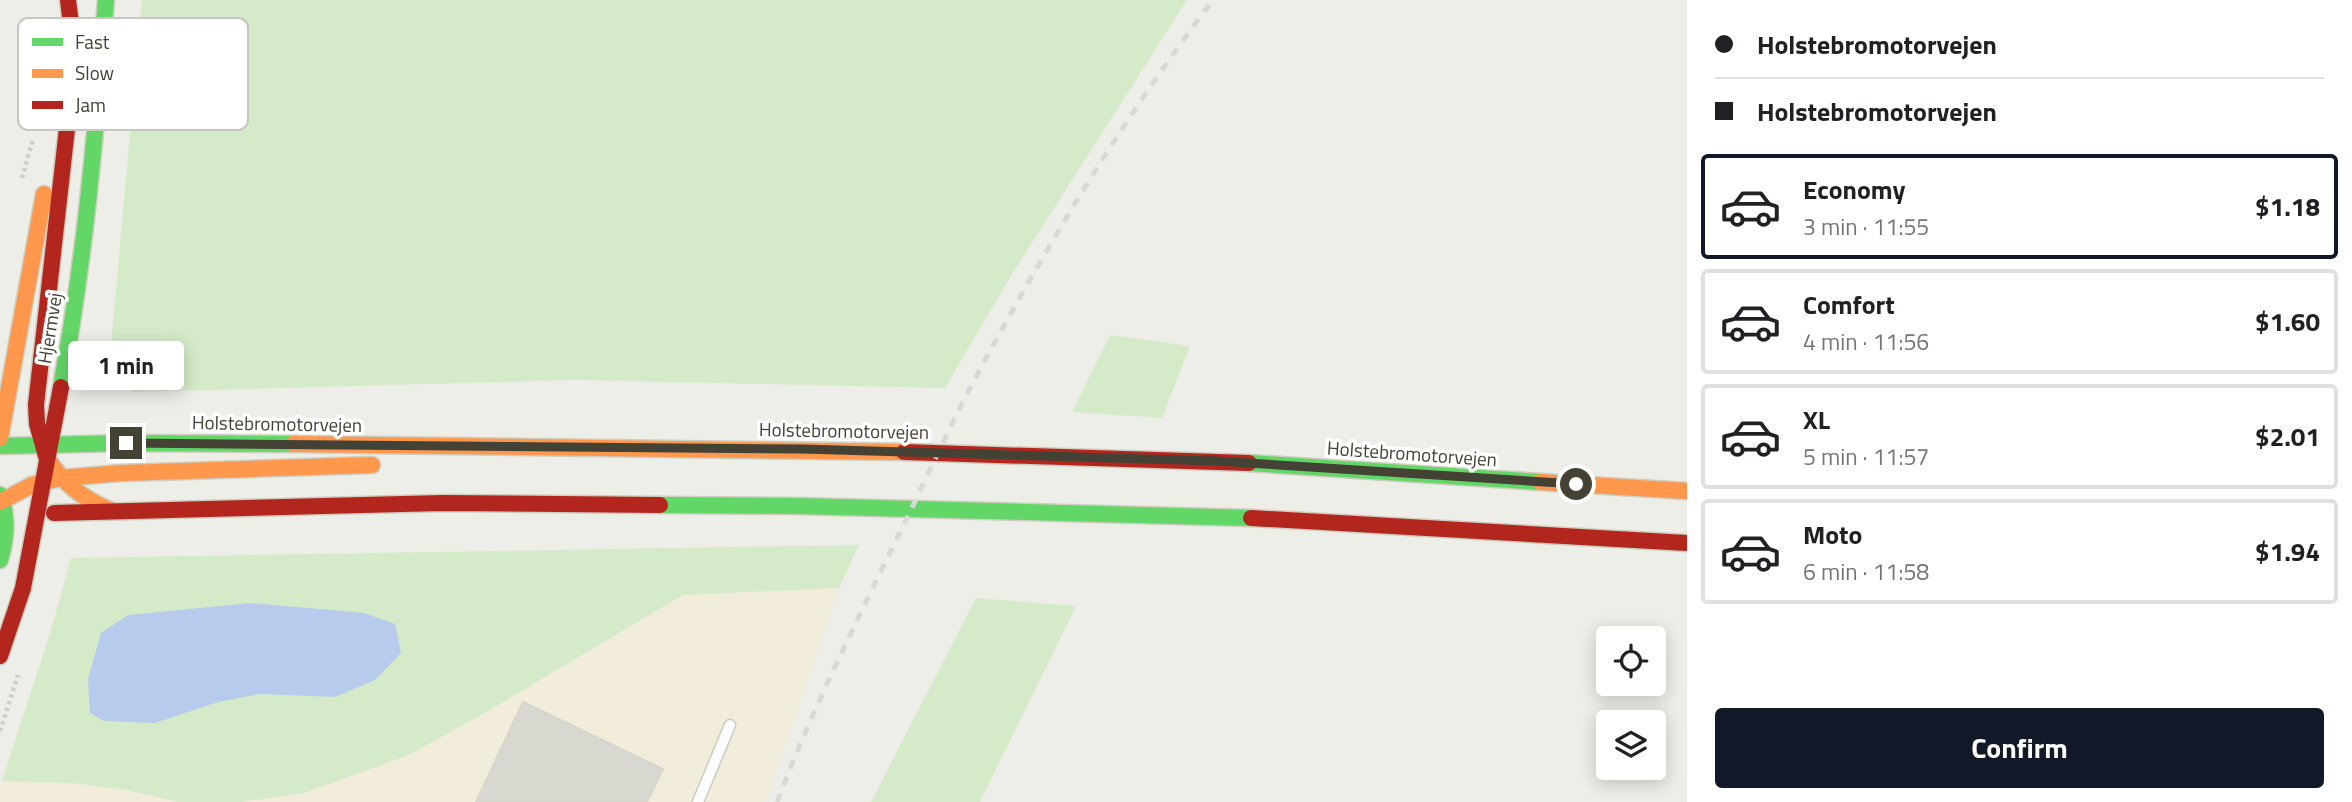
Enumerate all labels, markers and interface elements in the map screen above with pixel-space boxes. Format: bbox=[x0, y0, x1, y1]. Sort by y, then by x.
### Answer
legend bbox=[18, 18, 248, 130]
text: Holstebromotorvejen bbox=[1757, 25, 1997, 64]
text: Fast bbox=[75, 27, 110, 56]
text: Slow bbox=[75, 58, 114, 87]
text: Jam bbox=[75, 90, 106, 119]
text: Holstebromotorvejen bbox=[1757, 92, 1997, 131]
text: Economy bbox=[1803, 170, 1905, 209]
icon: car bbox=[1719, 175, 1782, 238]
text: $1.18 bbox=[2255, 187, 2320, 226]
text: 3 min · 11:55 bbox=[1803, 209, 1929, 244]
text: Comfort bbox=[1803, 285, 1895, 324]
street label: Hjermvej bbox=[29, 290, 69, 366]
icon: car bbox=[1719, 290, 1782, 353]
text: $1.60 bbox=[2255, 302, 2320, 341]
text: 4 min · 11:56 bbox=[1803, 324, 1929, 359]
callout: 1 min bbox=[68, 342, 184, 390]
text: 1 min bbox=[98, 348, 154, 383]
text: XL bbox=[1803, 400, 1830, 439]
icon: car bbox=[1719, 405, 1782, 468]
street label: Holstebromotorvejen bbox=[192, 407, 362, 439]
street label: Holstebromotorvejen bbox=[759, 414, 929, 446]
text: $2.01 bbox=[2255, 417, 2320, 456]
route end bbox=[110, 427, 142, 459]
street label: Holstebromotorvejen bbox=[1326, 433, 1498, 473]
text: 5 min · 11:57 bbox=[1803, 439, 1929, 474]
route start bbox=[1560, 468, 1592, 500]
text: Moto bbox=[1803, 515, 1862, 554]
icon: car bbox=[1719, 520, 1782, 583]
text: $1.94 bbox=[2255, 532, 2320, 571]
text: 6 min · 11:58 bbox=[1803, 554, 1929, 589]
map controls bbox=[1596, 626, 1666, 780]
button: locate bbox=[1596, 626, 1666, 696]
button: Confirm bbox=[1715, 708, 2324, 788]
button: layers bbox=[1596, 710, 1666, 780]

